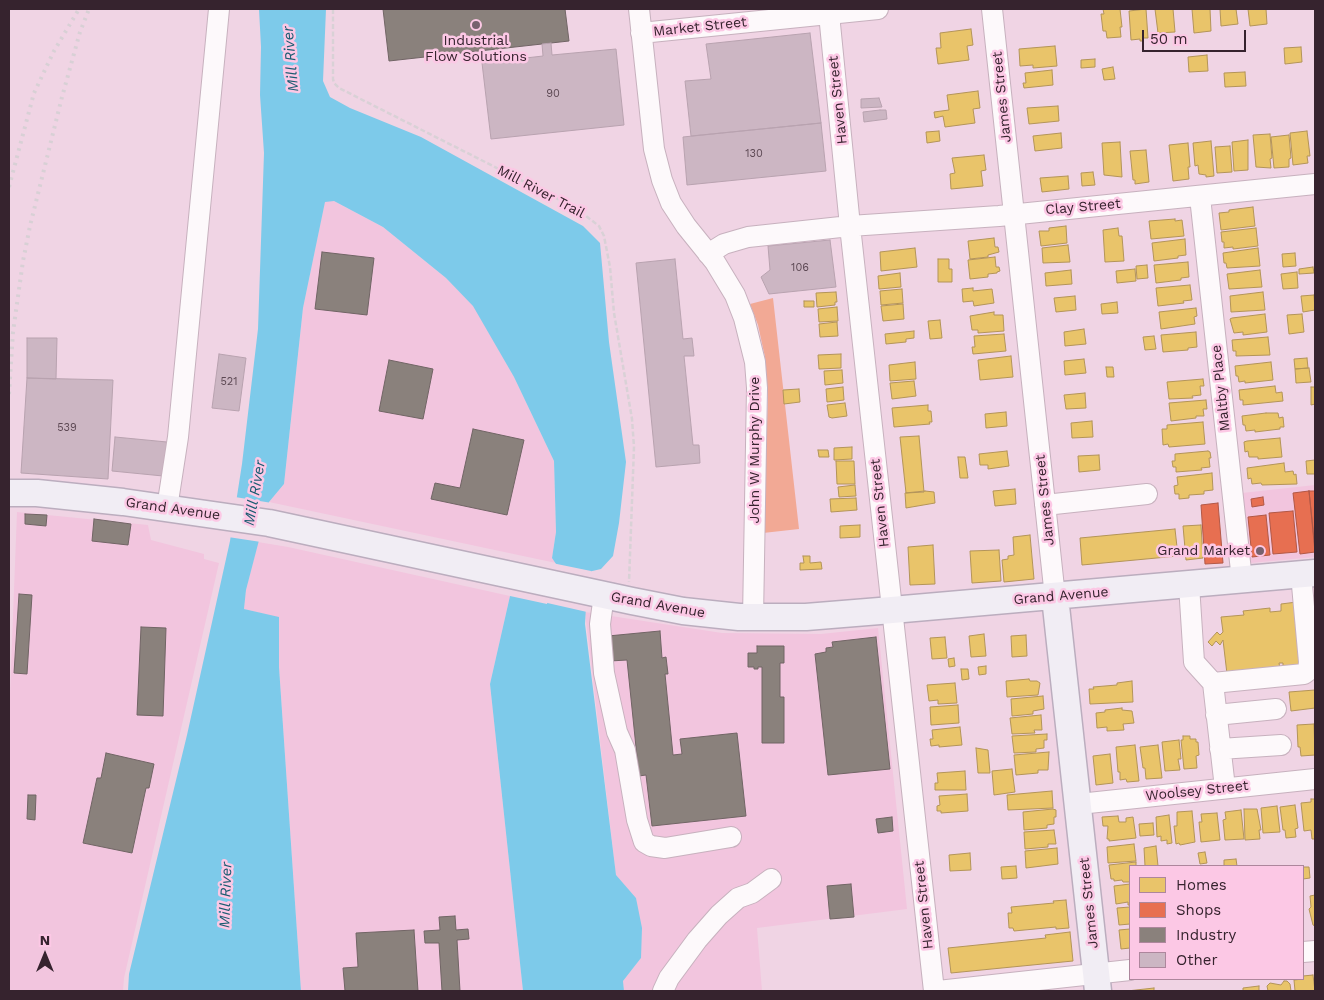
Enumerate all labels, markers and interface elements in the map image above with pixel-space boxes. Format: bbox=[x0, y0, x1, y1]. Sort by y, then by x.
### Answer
street label: Market Street bbox=[652, 14, 748, 40]
marker: Industrial Flow Solutions bbox=[470, 19, 482, 31]
scale bar bbox=[1144, 20, 1248, 52]
water label: Mill River bbox=[279, 25, 303, 93]
text: 50 m bbox=[1150, 30, 1187, 48]
place label: Industrial Flow Solutions bbox=[425, 33, 527, 65]
street label: James Street bbox=[989, 51, 1015, 143]
street label: Haven Street bbox=[825, 55, 851, 145]
house number: 90 bbox=[546, 87, 560, 101]
house number: 130 bbox=[745, 147, 763, 161]
street label: Mill River Trail bbox=[494, 162, 588, 222]
street label: Clay Street bbox=[1045, 195, 1121, 219]
house number: 106 bbox=[791, 261, 809, 275]
street label: Maltby Place bbox=[1208, 344, 1234, 432]
house number: 521 bbox=[220, 375, 238, 389]
street label: John W Murphy Drive bbox=[747, 377, 763, 523]
house number: 539 bbox=[57, 421, 77, 435]
street label: James Street bbox=[1032, 454, 1058, 546]
street label: Haven Street bbox=[867, 458, 893, 548]
water label: Mill River bbox=[240, 459, 270, 527]
street label: Grand Avenue bbox=[125, 494, 221, 524]
place label: Grand Market bbox=[1157, 543, 1250, 559]
marker: Grand Market bbox=[1254, 545, 1266, 557]
street label: Grand Avenue bbox=[1013, 583, 1109, 609]
street label: Grand Avenue bbox=[610, 588, 706, 622]
street label: Woolsey Street bbox=[1145, 777, 1249, 805]
street label: James Street bbox=[1076, 857, 1102, 949]
street label: Haven Street bbox=[911, 860, 937, 950]
water label: Mill River bbox=[216, 862, 236, 928]
legend bbox=[1129, 865, 1304, 980]
text: Homes bbox=[1176, 876, 1227, 894]
text: Shops bbox=[1176, 901, 1221, 919]
text: Industry bbox=[1176, 926, 1236, 944]
north arrow bbox=[20, 930, 70, 980]
text: N bbox=[40, 932, 50, 948]
text: Other bbox=[1176, 951, 1218, 969]

